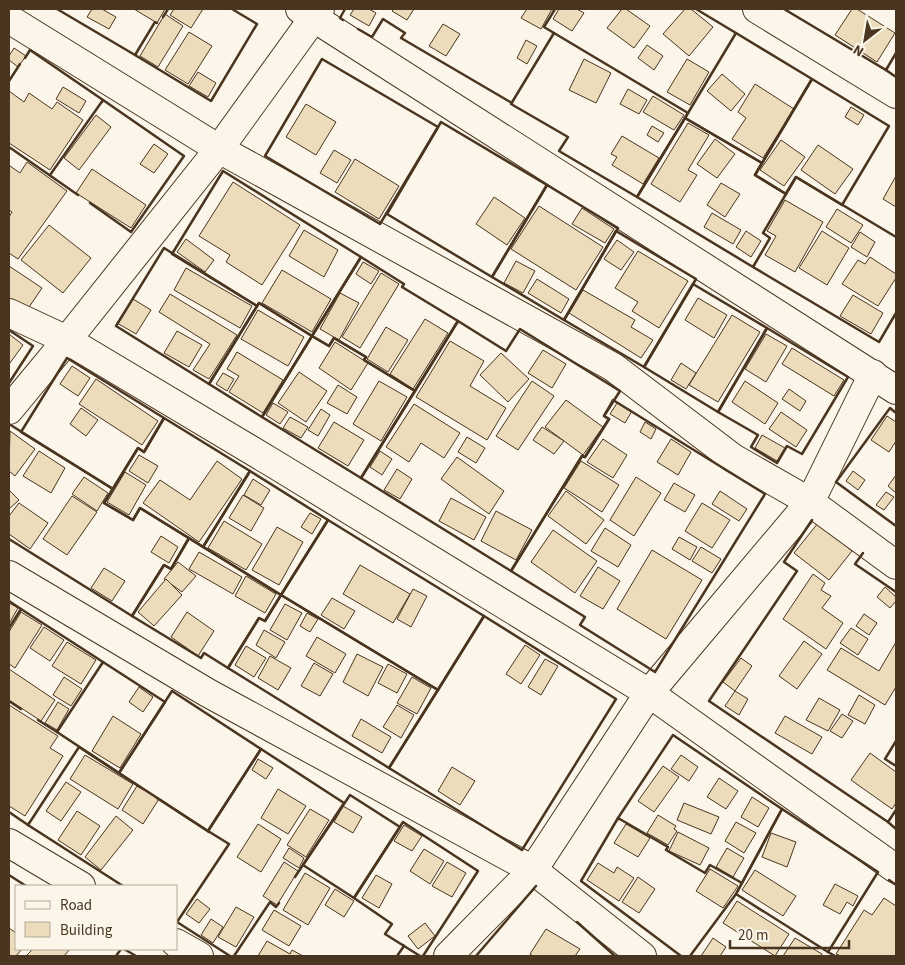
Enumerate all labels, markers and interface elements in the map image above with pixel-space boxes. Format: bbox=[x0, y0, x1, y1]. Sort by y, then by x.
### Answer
north arrow bbox=[840, 15, 890, 65]
text: N bbox=[850, 39, 868, 61]
legend bbox=[15, 885, 178, 950]
text: Road bbox=[60, 895, 92, 916]
scale bar bbox=[730, 918, 849, 950]
text: Building bbox=[60, 920, 113, 941]
text: 20 m bbox=[738, 925, 768, 946]

